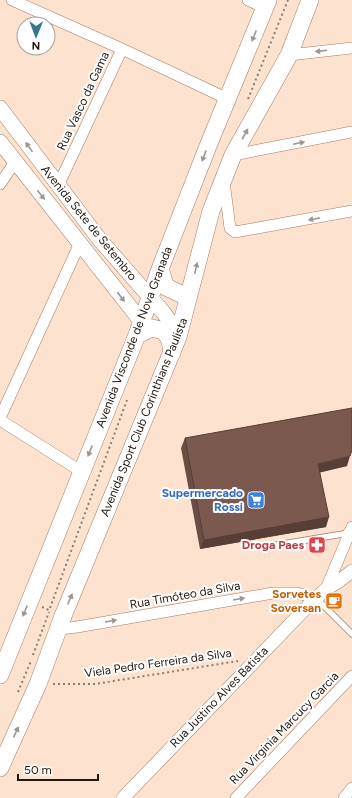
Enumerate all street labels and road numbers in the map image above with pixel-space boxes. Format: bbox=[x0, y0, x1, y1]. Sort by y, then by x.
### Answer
street label: Rua Vasco da Gama bbox=[54, 50, 112, 152]
street label: Avenida Sete de Setembro bbox=[38, 163, 140, 283]
street label: Avenida Visconde de Nova Granada bbox=[93, 245, 175, 429]
street label: Avenida Sport Club Corinthians Paulista bbox=[98, 316, 190, 518]
street label: Rua Timóteo da Silva bbox=[129, 578, 241, 612]
street label: Rua Justino Alves Batista bbox=[167, 644, 271, 750]
street label: Viela Pedro Ferreira da Silva bbox=[84, 646, 232, 680]
street label: Rua Virginia Marcucy Garcia bbox=[227, 669, 341, 787]

